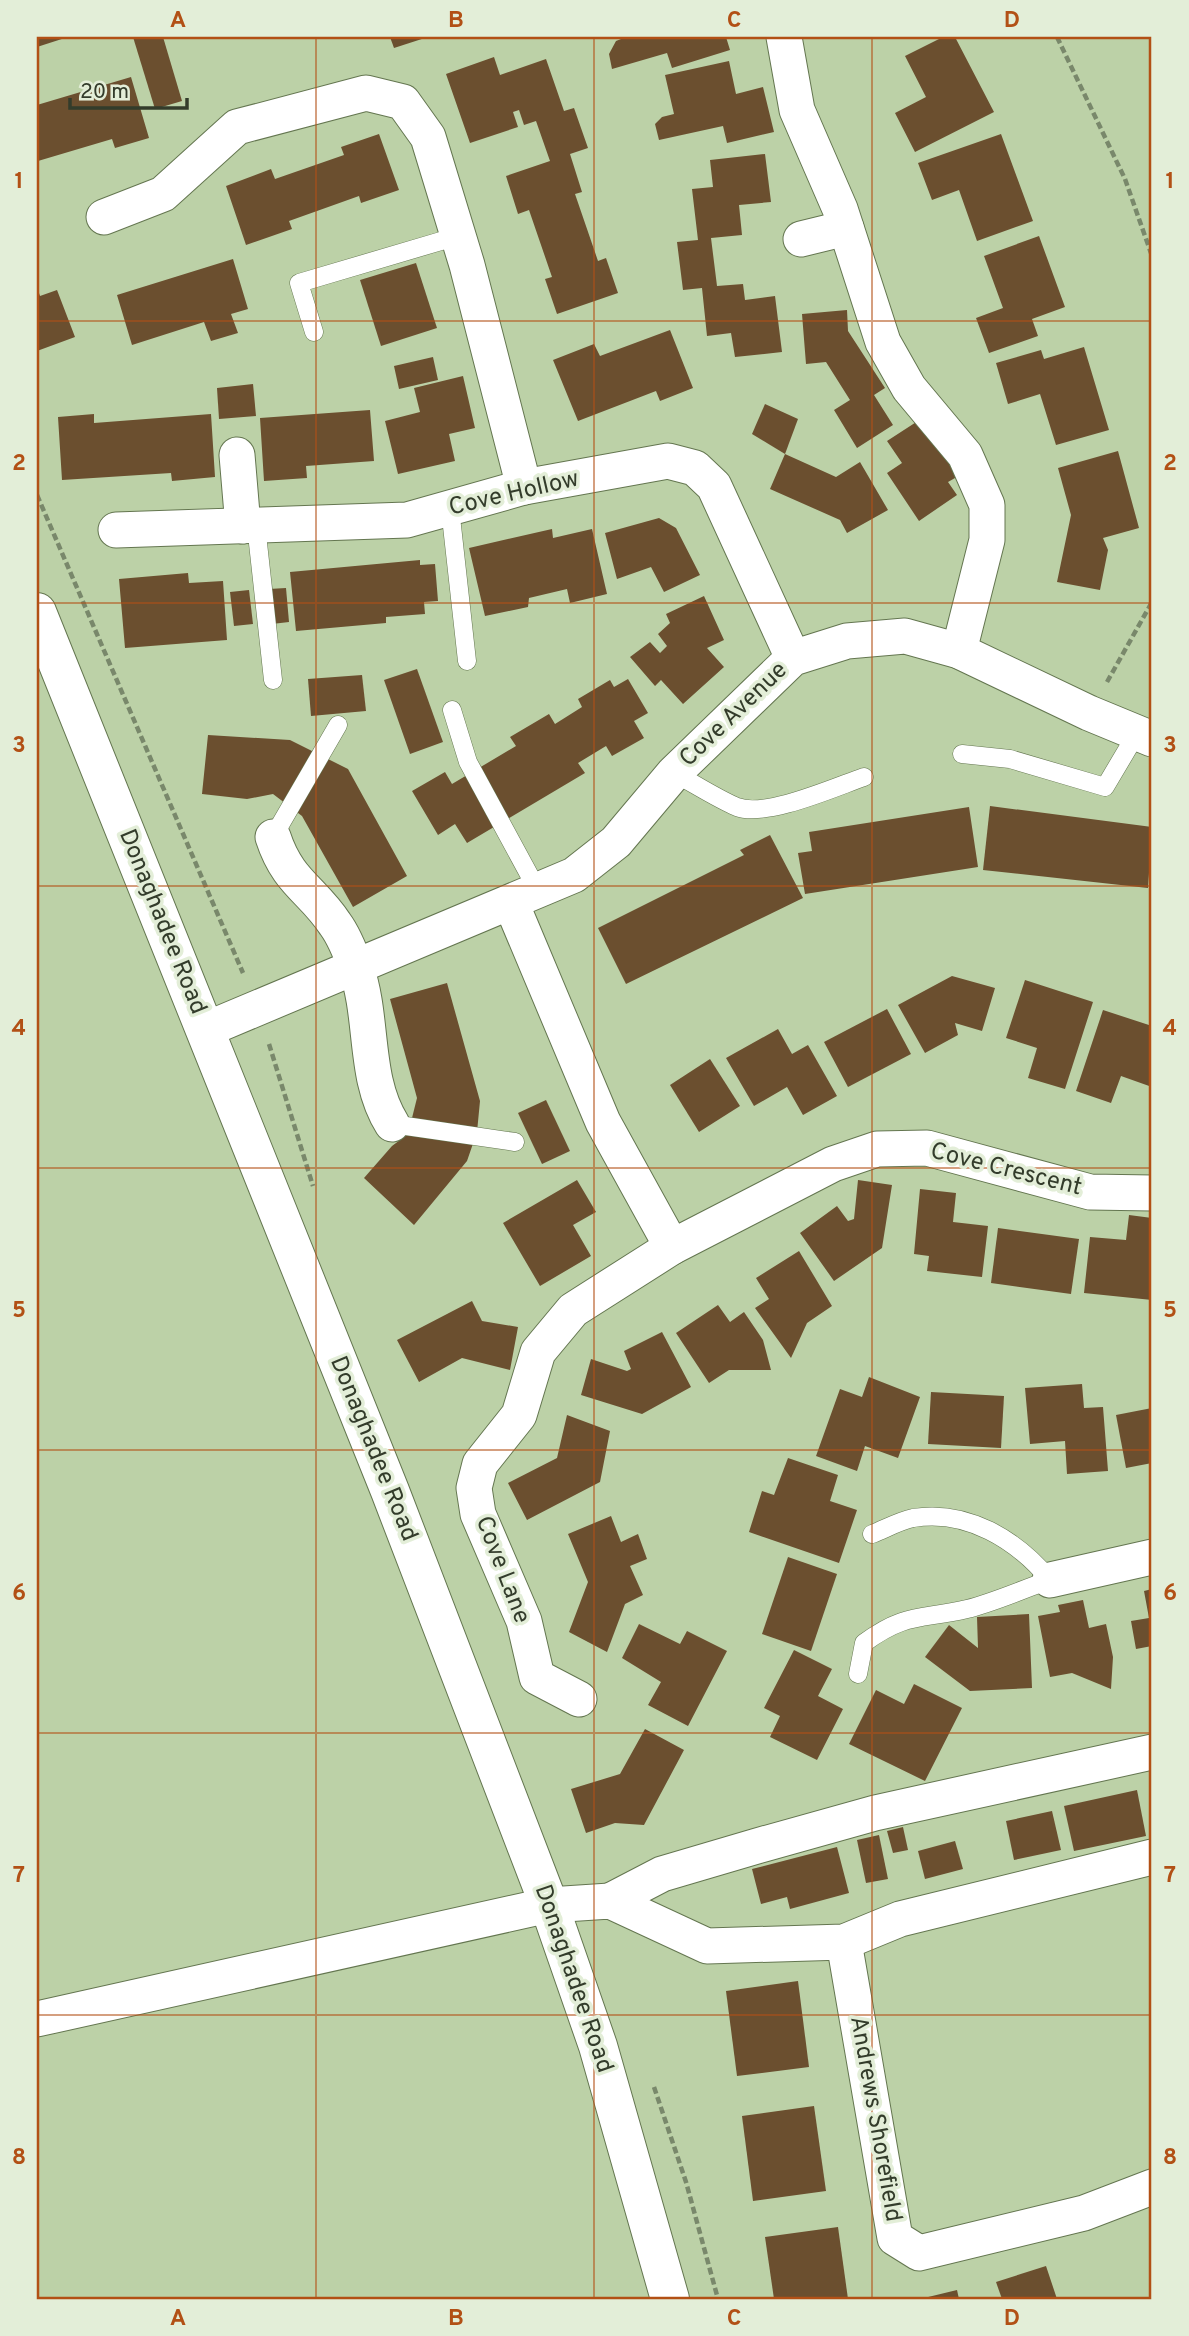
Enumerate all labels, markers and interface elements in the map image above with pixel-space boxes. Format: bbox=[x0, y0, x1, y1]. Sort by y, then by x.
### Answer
text: A bbox=[170, 7, 186, 36]
text: B bbox=[448, 7, 464, 36]
text: C bbox=[727, 7, 741, 36]
text: D bbox=[1004, 7, 1020, 36]
scale bar bbox=[70, 66, 187, 110]
text: 20 m bbox=[80, 79, 129, 106]
text: 1 bbox=[14, 168, 24, 197]
text: 1 bbox=[1165, 168, 1175, 197]
text: 2 bbox=[12, 450, 26, 479]
text: 2 bbox=[1163, 450, 1177, 479]
street label: Cove Hollow bbox=[446, 464, 582, 524]
street label: Cove Avenue bbox=[674, 656, 794, 774]
text: 3 bbox=[12, 732, 26, 761]
text: 3 bbox=[1163, 732, 1177, 761]
street label: Donaghadee Road bbox=[111, 825, 213, 1019]
text: 4 bbox=[12, 1015, 26, 1044]
text: 4 bbox=[1163, 1015, 1177, 1044]
street label: Cove Crescent bbox=[927, 1137, 1085, 1203]
text: 5 bbox=[12, 1297, 26, 1326]
text: 5 bbox=[1163, 1297, 1177, 1326]
street label: Donaghadee Road bbox=[322, 1352, 424, 1546]
street label: Cove Lane bbox=[468, 1512, 536, 1628]
text: 6 bbox=[12, 1580, 26, 1609]
text: 6 bbox=[1163, 1580, 1177, 1609]
text: 7 bbox=[13, 1862, 25, 1891]
text: 7 bbox=[1164, 1862, 1176, 1891]
street label: Donaghadee Road bbox=[527, 1881, 619, 2077]
street label: Andrews Shorefield bbox=[842, 2014, 908, 2224]
text: 8 bbox=[12, 2144, 26, 2173]
text: 8 bbox=[1163, 2144, 1177, 2173]
text: A bbox=[170, 2305, 186, 2334]
text: B bbox=[448, 2305, 464, 2334]
text: C bbox=[727, 2305, 741, 2334]
text: D bbox=[1004, 2305, 1020, 2334]

